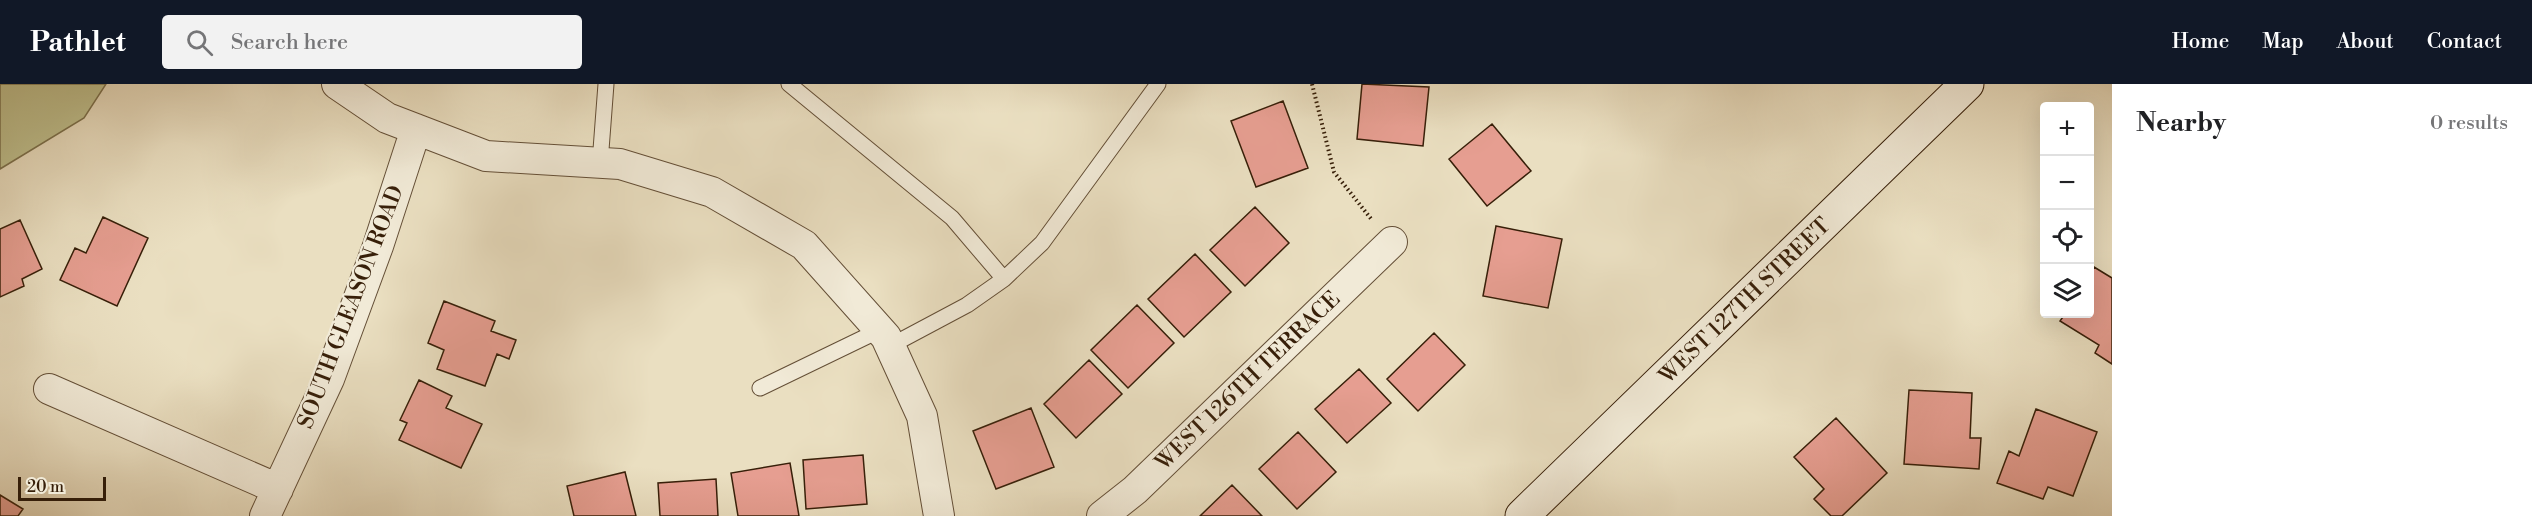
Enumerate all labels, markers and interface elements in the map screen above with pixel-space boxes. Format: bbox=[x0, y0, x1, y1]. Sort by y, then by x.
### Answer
search box bbox=[162, 15, 582, 69]
text: Pathlet bbox=[30, 25, 126, 60]
icon: search bbox=[183, 26, 216, 59]
text: Search here bbox=[231, 29, 348, 56]
text: Home bbox=[2172, 29, 2229, 55]
text: Map bbox=[2262, 29, 2304, 55]
text: About bbox=[2337, 29, 2394, 55]
text: Contact bbox=[2427, 29, 2502, 55]
map controls bbox=[2040, 102, 2094, 318]
button: + bbox=[2040, 102, 2094, 156]
text: Nearby bbox=[2136, 107, 2226, 139]
text: 0 results bbox=[2430, 111, 2508, 136]
button: − bbox=[2040, 156, 2094, 210]
street label: SOUTH GLEASON ROAD bbox=[292, 182, 410, 432]
button: locate bbox=[2040, 210, 2094, 264]
street label: WEST 127TH STREET bbox=[1653, 212, 1836, 390]
button: layers bbox=[2040, 264, 2094, 318]
street label: WEST 126TH TERRACE bbox=[1149, 286, 1346, 477]
scale bar bbox=[18, 474, 106, 502]
text: 20 m bbox=[27, 477, 64, 497]

